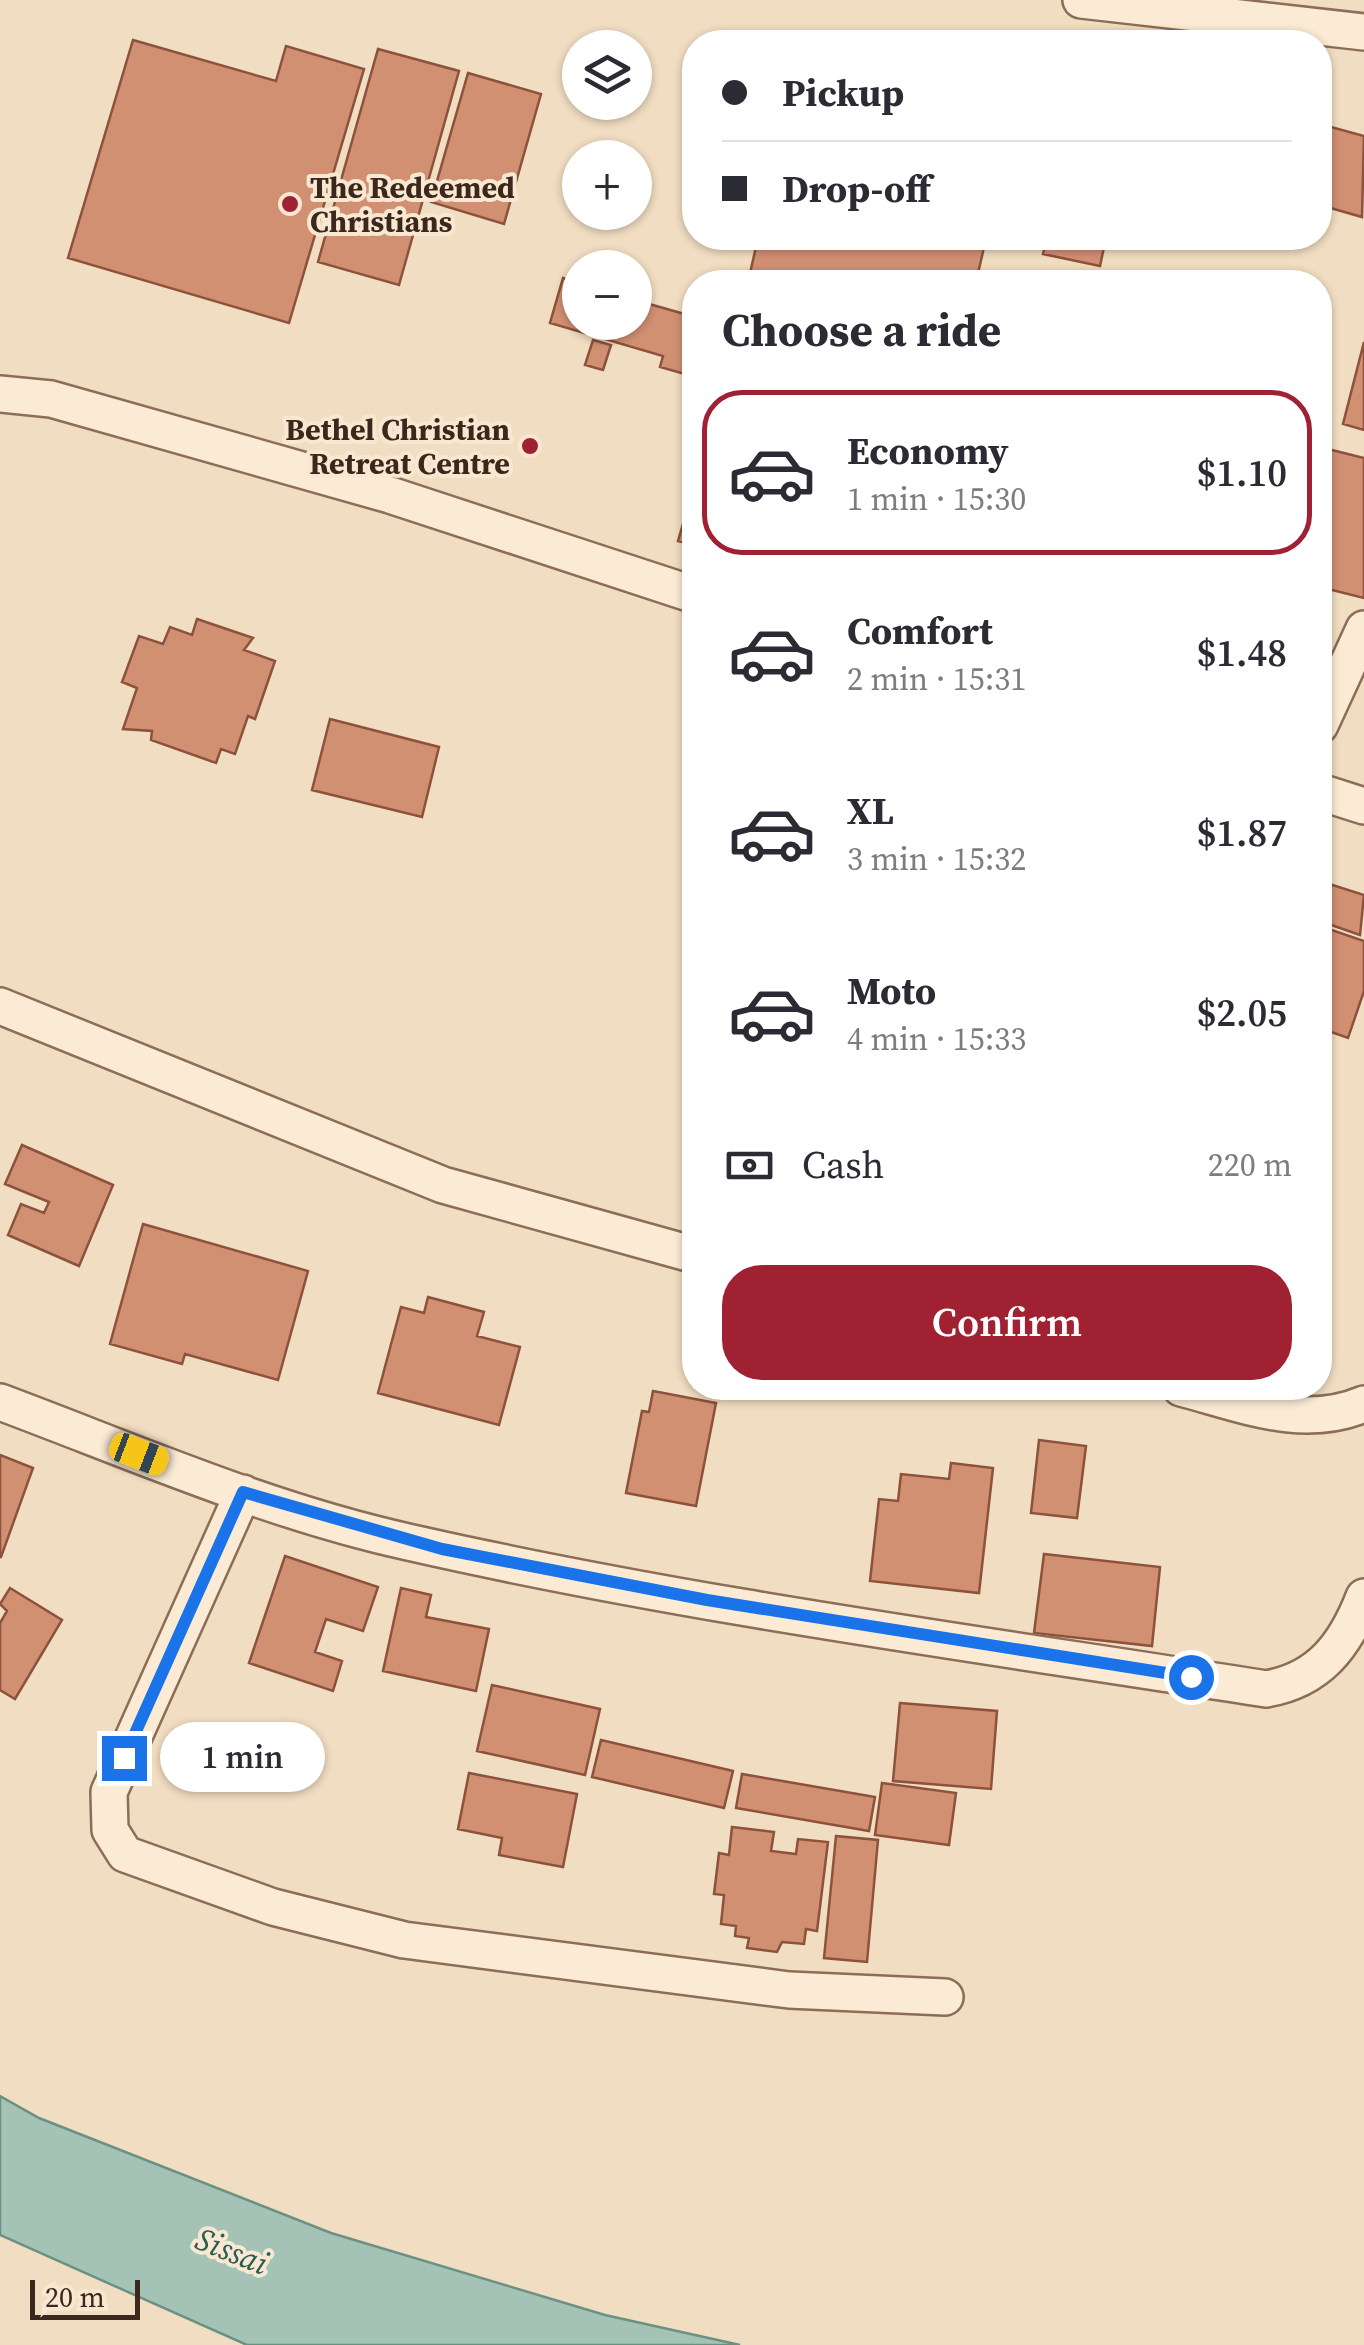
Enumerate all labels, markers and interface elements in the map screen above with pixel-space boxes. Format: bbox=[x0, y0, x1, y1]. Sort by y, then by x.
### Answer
map controls bbox=[562, 30, 652, 340]
button: layers bbox=[562, 30, 652, 120]
text: Pickup bbox=[782, 67, 904, 119]
button: + bbox=[562, 140, 652, 230]
text: Drop-off bbox=[782, 163, 931, 215]
place label: The Redeemed Christians bbox=[310, 167, 515, 242]
marker: The Redeemed Christians bbox=[279, 193, 301, 215]
button: − bbox=[562, 250, 652, 340]
text: Choose a ride bbox=[722, 299, 1001, 361]
place label: Bethel Christian Retreat Centre bbox=[285, 409, 510, 484]
text: Economy bbox=[847, 425, 1009, 477]
icon: car bbox=[727, 428, 817, 518]
marker: Bethel Christian Retreat Centre bbox=[519, 435, 541, 457]
text: $1.10 bbox=[1197, 447, 1287, 499]
text: 1 min · 15:30 bbox=[847, 477, 1026, 521]
text: Comfort bbox=[847, 605, 993, 657]
icon: car bbox=[727, 608, 817, 698]
text: $1.48 bbox=[1197, 627, 1287, 679]
text: 2 min · 15:31 bbox=[847, 657, 1026, 701]
text: XL bbox=[847, 785, 894, 837]
icon: car bbox=[727, 788, 817, 878]
text: $1.87 bbox=[1197, 807, 1287, 859]
text: 3 min · 15:32 bbox=[847, 837, 1026, 881]
text: Moto bbox=[847, 965, 936, 1017]
icon: car bbox=[727, 968, 817, 1058]
text: $2.05 bbox=[1197, 987, 1287, 1039]
text: 4 min · 15:33 bbox=[847, 1017, 1026, 1061]
icon: cash bbox=[722, 1138, 777, 1193]
text: Cash bbox=[802, 1139, 884, 1191]
text: 220 m bbox=[1208, 1143, 1292, 1187]
button: Confirm bbox=[722, 1265, 1292, 1380]
car bbox=[106, 1429, 172, 1479]
route start bbox=[1169, 1655, 1214, 1700]
callout: 1 min bbox=[159, 1723, 324, 1793]
text: 1 min bbox=[201, 1735, 284, 1779]
route end bbox=[102, 1736, 147, 1781]
water label: Sissai bbox=[189, 2217, 275, 2285]
scale bar bbox=[30, 2275, 140, 2320]
text: 20 m bbox=[45, 2278, 105, 2316]

